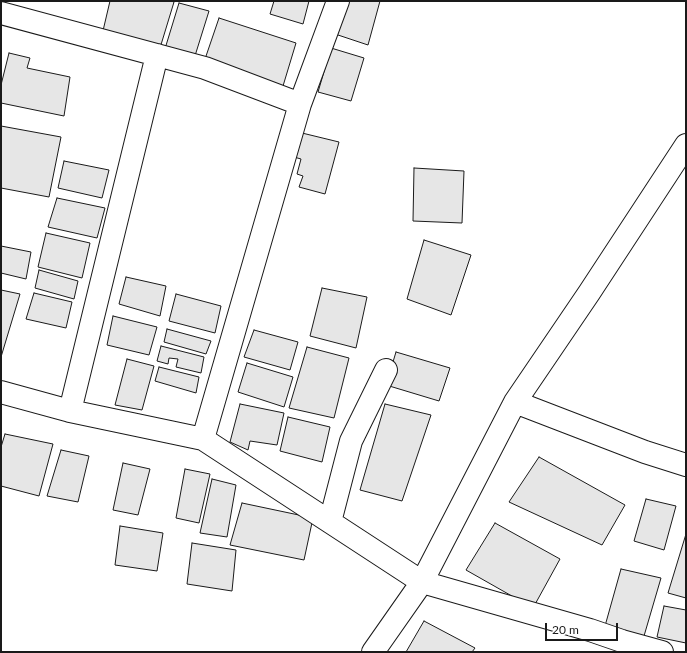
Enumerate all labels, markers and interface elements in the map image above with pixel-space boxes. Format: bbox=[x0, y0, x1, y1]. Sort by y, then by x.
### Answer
scale bar bbox=[547, 615, 620, 641]
text: 20 m bbox=[552, 622, 579, 637]

